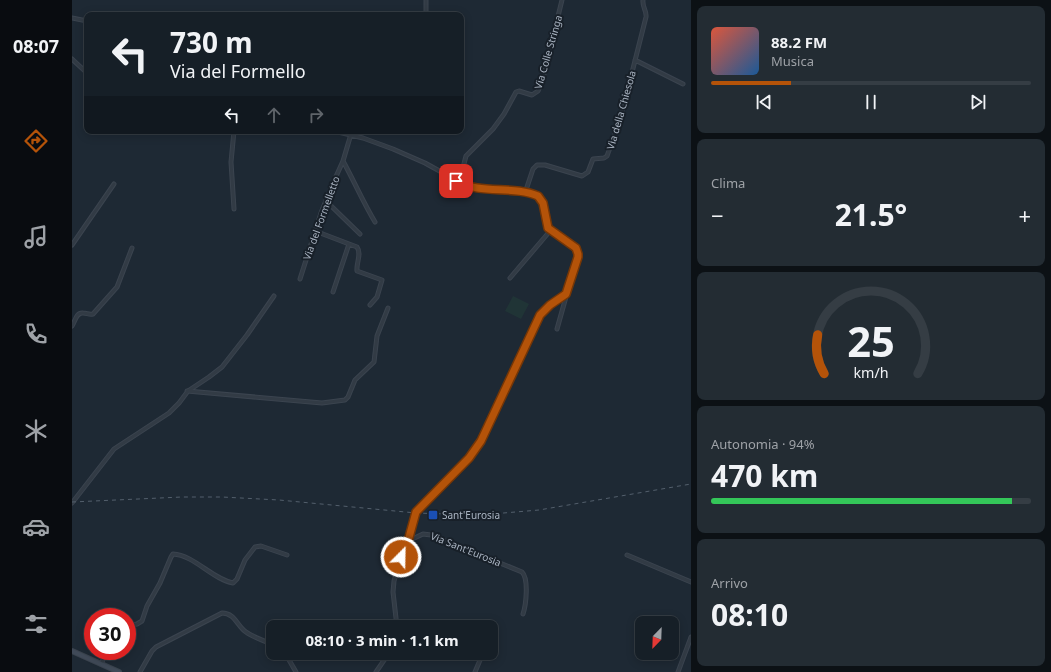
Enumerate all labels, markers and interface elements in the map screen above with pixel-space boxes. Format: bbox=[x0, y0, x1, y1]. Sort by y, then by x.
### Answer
street label: Via Colle Stringa bbox=[531, 13, 565, 91]
text: 730 m bbox=[170, 23, 253, 61]
icon: left bbox=[104, 28, 156, 80]
text: 88.2 FM bbox=[771, 32, 827, 52]
text: 08:07 bbox=[13, 34, 59, 58]
text: Musica bbox=[771, 52, 814, 70]
text: Via del Formello bbox=[170, 59, 306, 83]
street label: Via della Chiesola bbox=[603, 69, 639, 151]
icon: previous bbox=[753, 91, 775, 113]
icon: pause bbox=[860, 91, 882, 113]
icon: next bbox=[967, 91, 989, 113]
icon: left bbox=[221, 104, 243, 126]
icon: ahead bbox=[263, 104, 285, 126]
icon: right bbox=[305, 104, 327, 126]
icon: directions bbox=[22, 127, 50, 155]
pin bbox=[439, 164, 473, 198]
icon: arrive bbox=[445, 170, 467, 192]
street label: Via del Formelletto bbox=[299, 174, 343, 262]
text: Clima bbox=[711, 174, 745, 192]
text: 21.5° bbox=[835, 194, 907, 235]
text: − bbox=[711, 200, 724, 230]
text: + bbox=[1018, 200, 1031, 230]
icon: music bbox=[22, 223, 50, 251]
text: 25 bbox=[847, 313, 895, 369]
icon: phone bbox=[22, 320, 50, 348]
text: km/h bbox=[853, 363, 889, 382]
icon: climate bbox=[22, 417, 50, 445]
text: Autonomia · 94% bbox=[711, 435, 815, 453]
text: 470 km bbox=[711, 455, 818, 496]
place label: Sant'Eurosia bbox=[442, 508, 500, 522]
marker: Sant'Eurosia bbox=[427, 509, 439, 521]
icon: car bbox=[22, 513, 50, 541]
street label: Via Sant'Eurosia bbox=[429, 528, 503, 570]
position arrow bbox=[380, 536, 422, 578]
text: Arrivo bbox=[711, 574, 748, 592]
text: 08:10 bbox=[711, 594, 788, 635]
speed limit sign: 30 bbox=[84, 608, 136, 660]
icon: filters bbox=[22, 610, 50, 638]
north arrow bbox=[635, 616, 679, 660]
map controls bbox=[635, 616, 679, 660]
text: 08:10 · 3 min · 1.1 km bbox=[305, 630, 459, 650]

